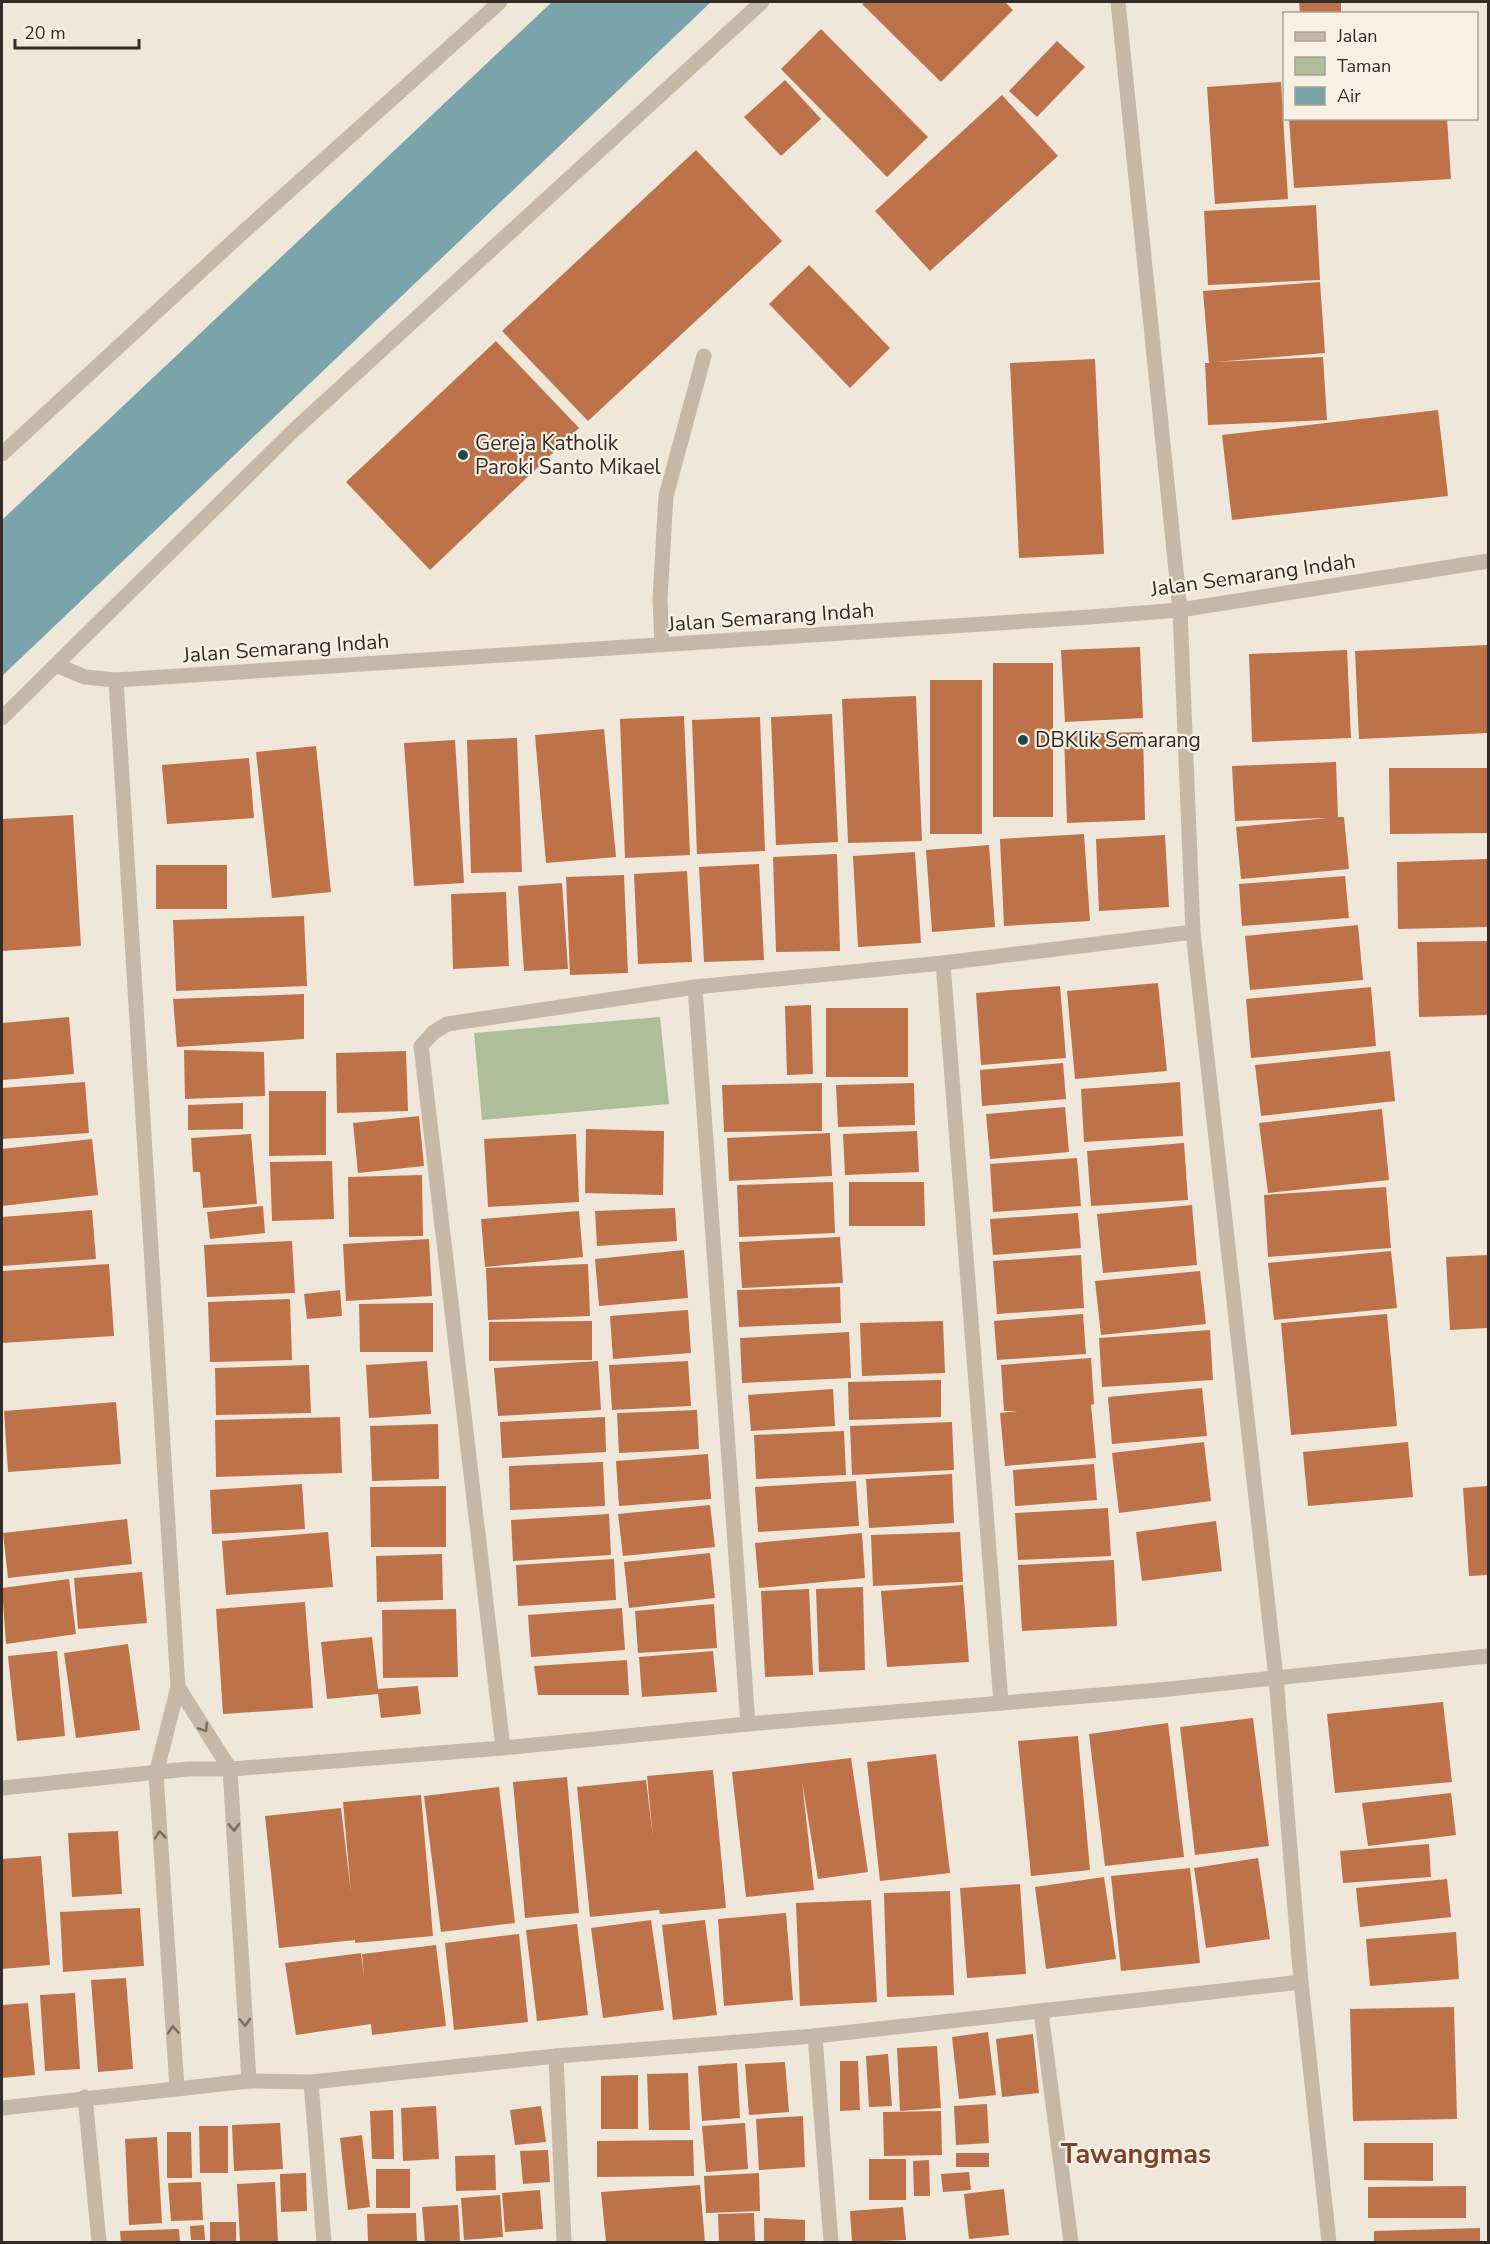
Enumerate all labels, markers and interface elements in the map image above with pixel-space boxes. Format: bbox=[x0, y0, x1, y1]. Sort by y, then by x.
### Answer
scale bar bbox=[15, 12, 140, 50]
legend bbox=[1283, 12, 1478, 120]
text: 20 m bbox=[24, 21, 66, 45]
text: Jalan bbox=[1336, 24, 1377, 48]
text: Taman bbox=[1337, 54, 1391, 78]
text: Air bbox=[1337, 84, 1361, 108]
place label: Gereja Katholik Paroki Santo Mikael bbox=[475, 429, 662, 481]
marker: Gereja Katholik Paroki Santo Mikael bbox=[456, 448, 470, 462]
street label: Jalan Semarang Indah bbox=[1148, 547, 1357, 603]
street label: Jalan Semarang Indah bbox=[666, 596, 875, 638]
street label: Jalan Semarang Indah bbox=[181, 627, 390, 669]
place label: DBKlik Semarang bbox=[1035, 726, 1201, 754]
marker: DBKlik Semarang bbox=[1016, 733, 1030, 747]
one-way arrow bbox=[197, 1722, 209, 1732]
one-way arrow bbox=[227, 1823, 240, 1832]
one-way arrow bbox=[154, 1831, 167, 1840]
one-way arrow bbox=[239, 2017, 252, 2026]
one-way arrow bbox=[167, 2026, 180, 2035]
district label: Tawangmas bbox=[1061, 2136, 1211, 2173]

